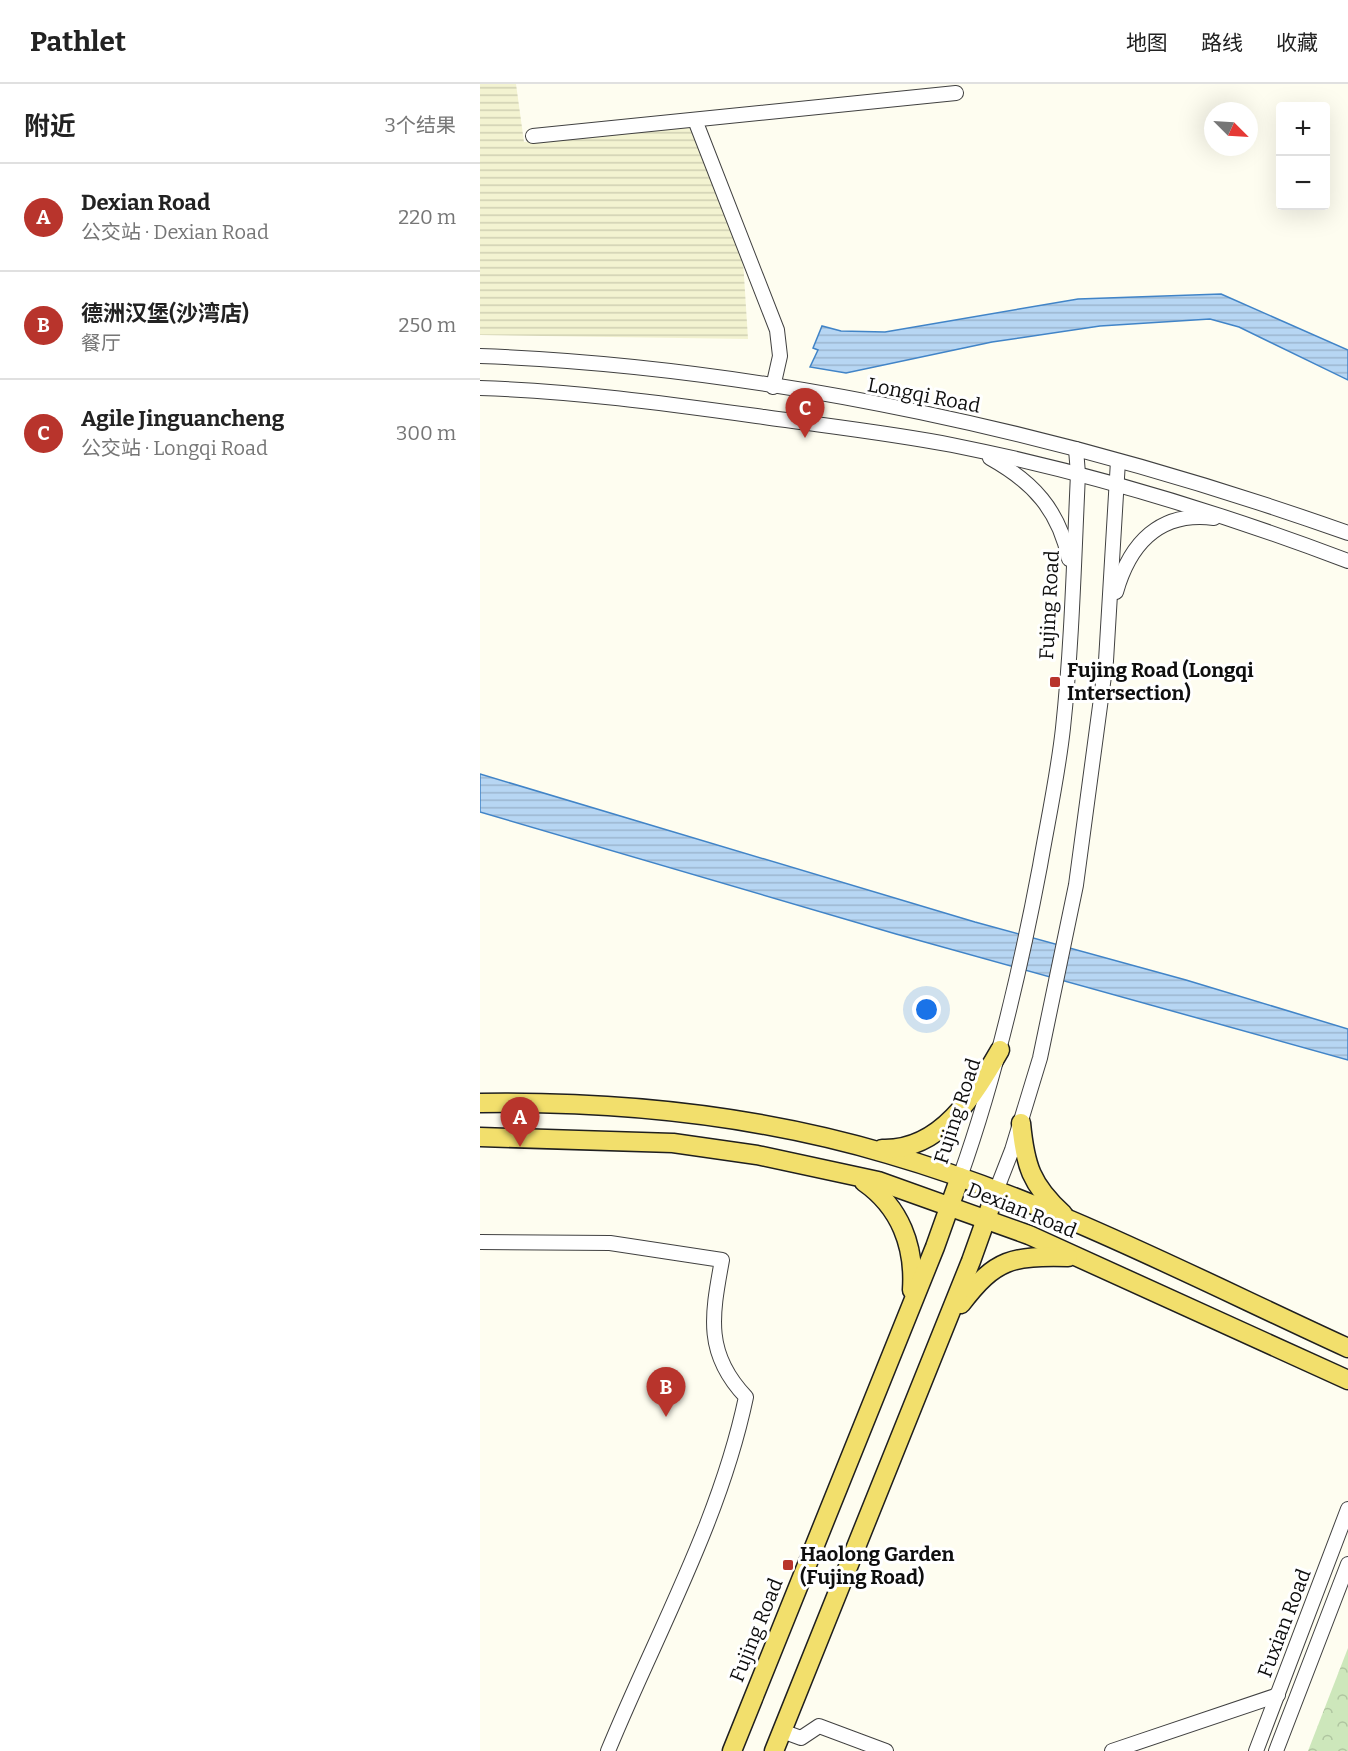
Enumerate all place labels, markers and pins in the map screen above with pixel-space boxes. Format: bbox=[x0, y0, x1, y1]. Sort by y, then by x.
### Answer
pin: C bbox=[786, 388, 824, 438]
place label: Fujing Road (Longqi Intersection) bbox=[1067, 658, 1254, 705]
marker: Fujing Road (Longqi Intersection) bbox=[1048, 675, 1062, 689]
pin: A bbox=[500, 1098, 540, 1147]
pin: B bbox=[646, 1368, 686, 1417]
place label: Haolong Garden (Fujing Road) bbox=[800, 1542, 954, 1589]
marker: Haolong Garden (Fujing Road) bbox=[781, 1558, 795, 1572]

